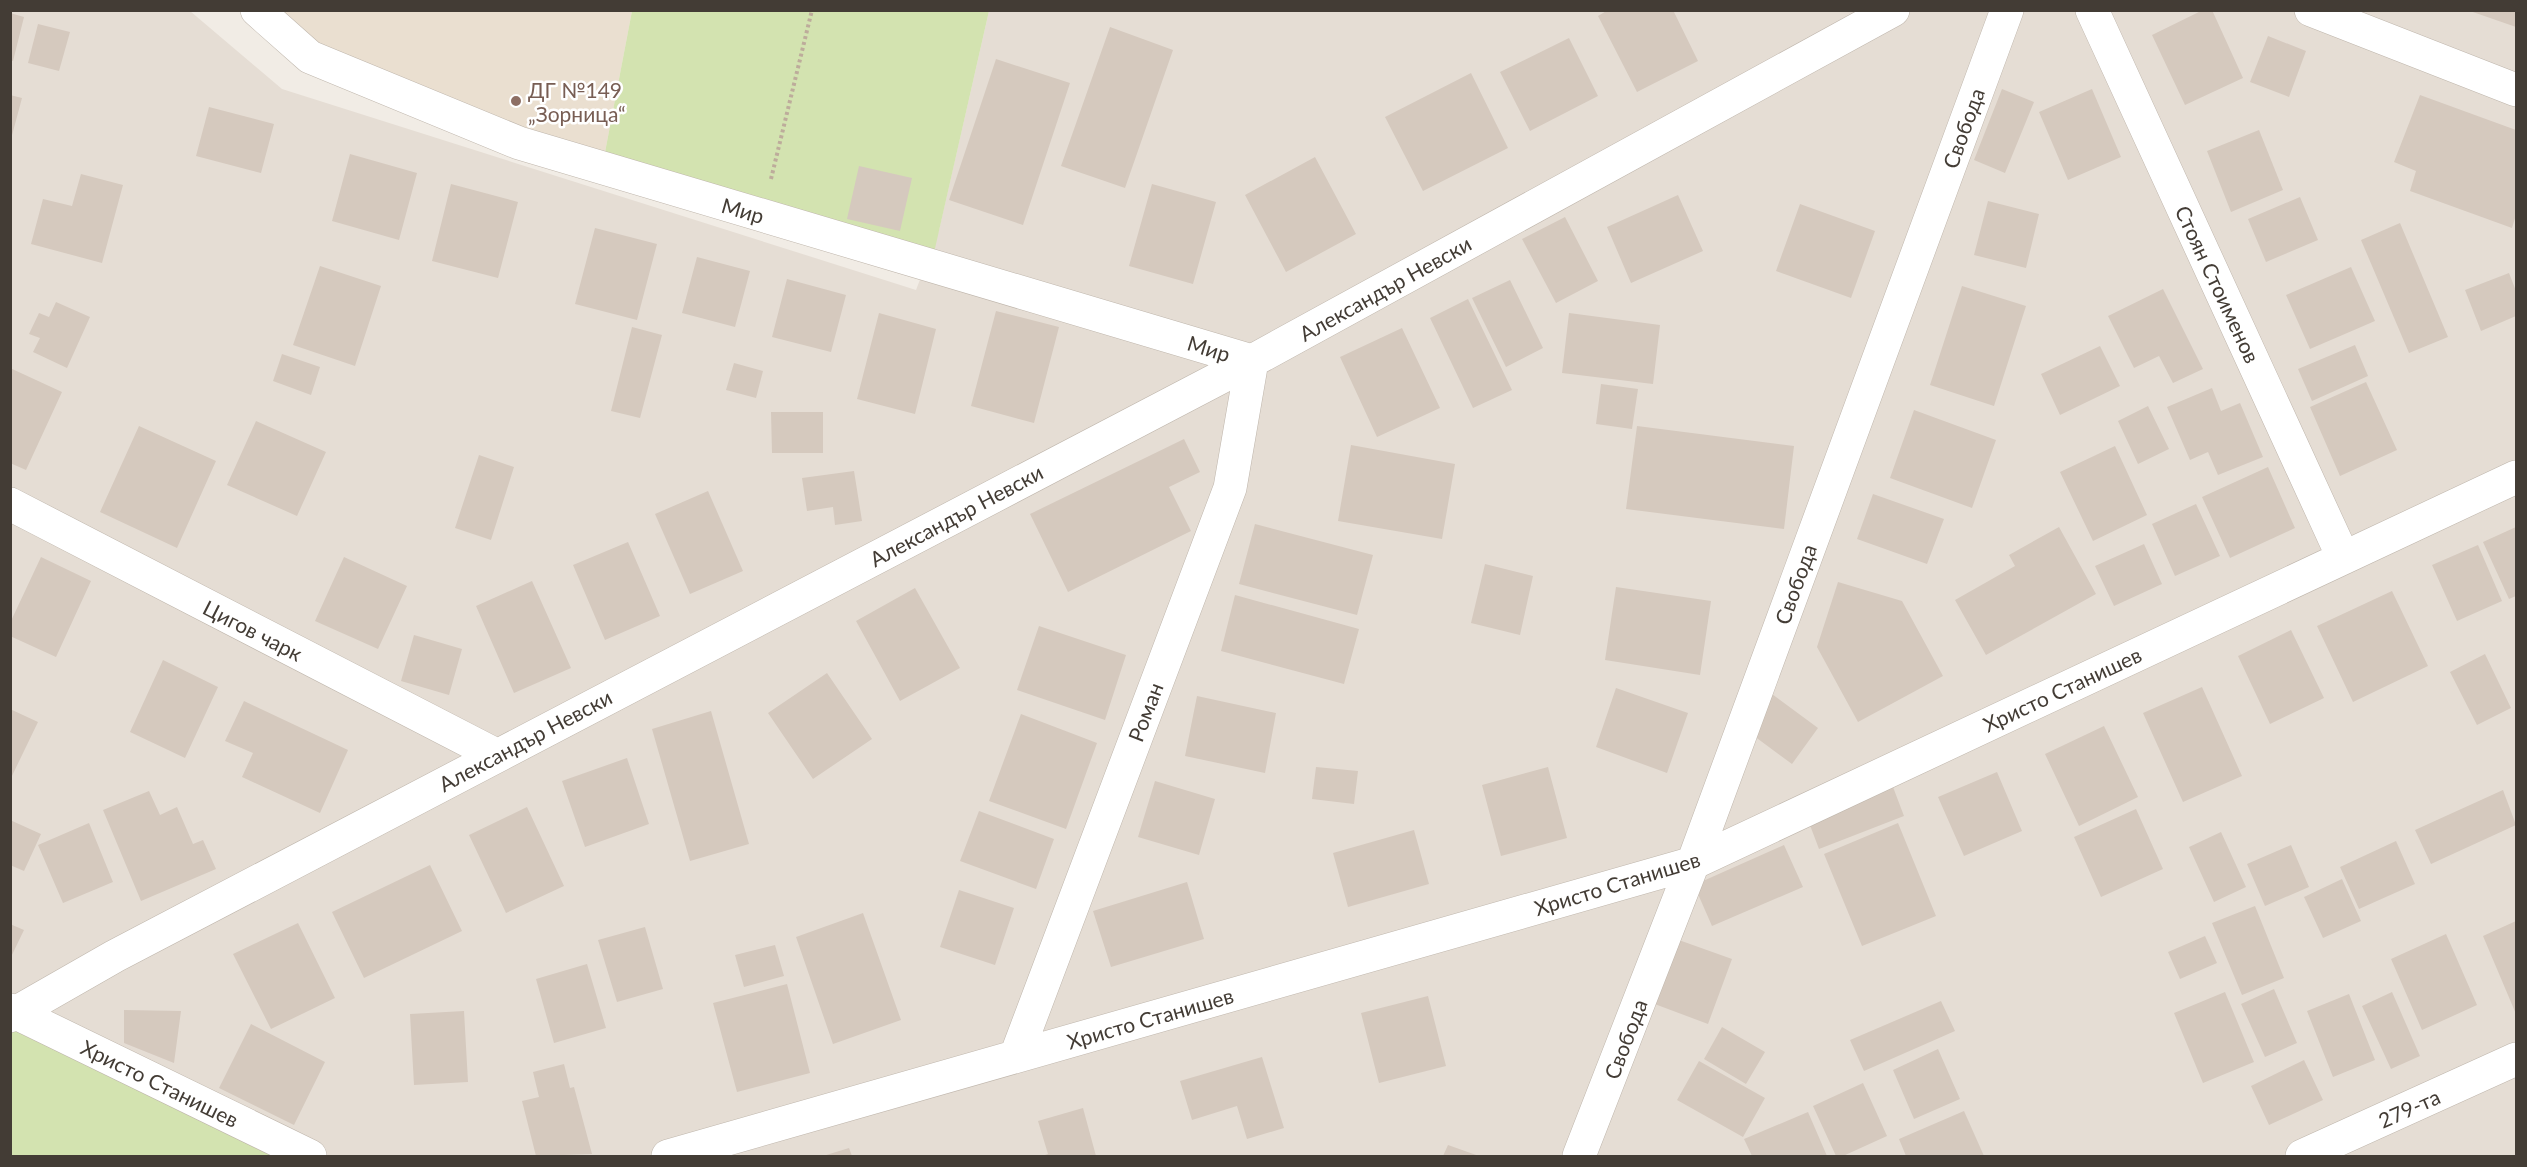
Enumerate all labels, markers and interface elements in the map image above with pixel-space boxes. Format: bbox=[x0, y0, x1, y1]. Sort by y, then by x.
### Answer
place label: ДГ №149 „Зорница“ bbox=[528, 77, 626, 126]
street label: Свобода bbox=[1937, 84, 1989, 172]
marker: ДГ №149 „Зорница“ bbox=[509, 94, 523, 108]
street label: Мир bbox=[719, 192, 767, 228]
street label: Стоян Стоименов bbox=[2171, 201, 2265, 367]
street label: Александър Невски bbox=[1295, 230, 1475, 346]
street label: Мир bbox=[1185, 330, 1233, 366]
street label: Александър Невски bbox=[865, 459, 1047, 571]
street label: Свобода bbox=[1769, 540, 1821, 628]
street label: Цигов чарк bbox=[199, 594, 307, 666]
street label: Христо Станишев bbox=[1979, 641, 2145, 737]
street label: Роман bbox=[1122, 679, 1168, 745]
street label: Александър Невски bbox=[434, 684, 616, 796]
street label: Христо Станишев bbox=[1531, 846, 1703, 920]
street label: Христо Станишев bbox=[1064, 982, 1236, 1054]
street label: Свобода bbox=[1598, 996, 1652, 1082]
street label: Христо Станишев bbox=[77, 1034, 243, 1132]
street label: 279-та bbox=[2374, 1083, 2444, 1133]

